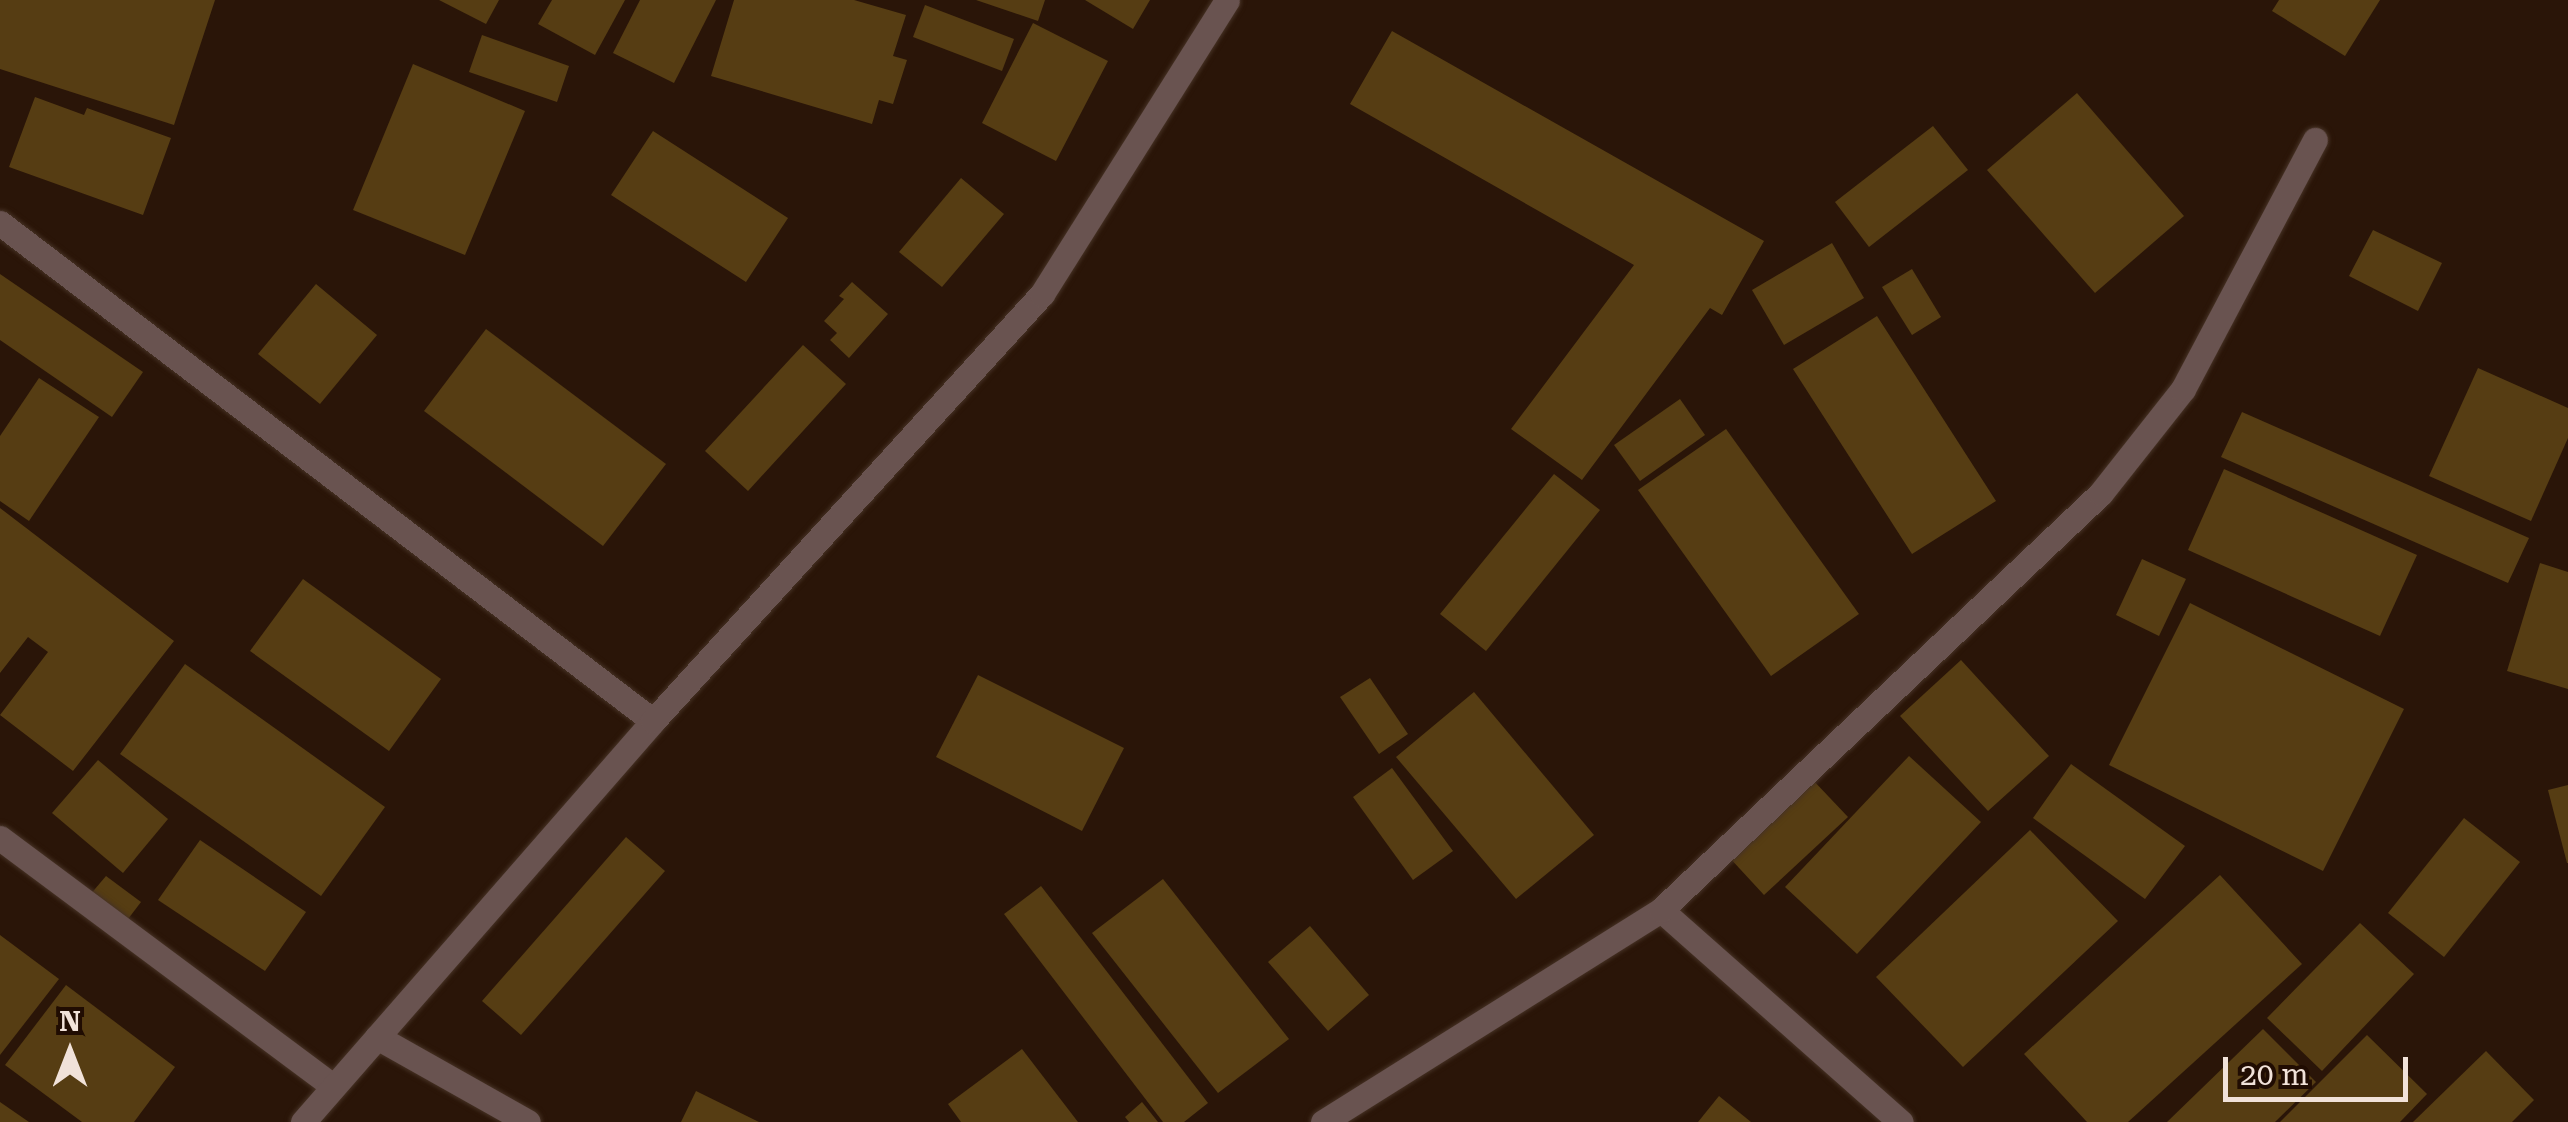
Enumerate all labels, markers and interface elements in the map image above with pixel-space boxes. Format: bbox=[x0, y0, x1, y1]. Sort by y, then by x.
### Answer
north arrow bbox=[20, 1002, 120, 1102]
text: N bbox=[59, 1005, 81, 1038]
scale bar bbox=[2228, 1037, 2413, 1099]
text: 20 m bbox=[2240, 1057, 2309, 1092]

